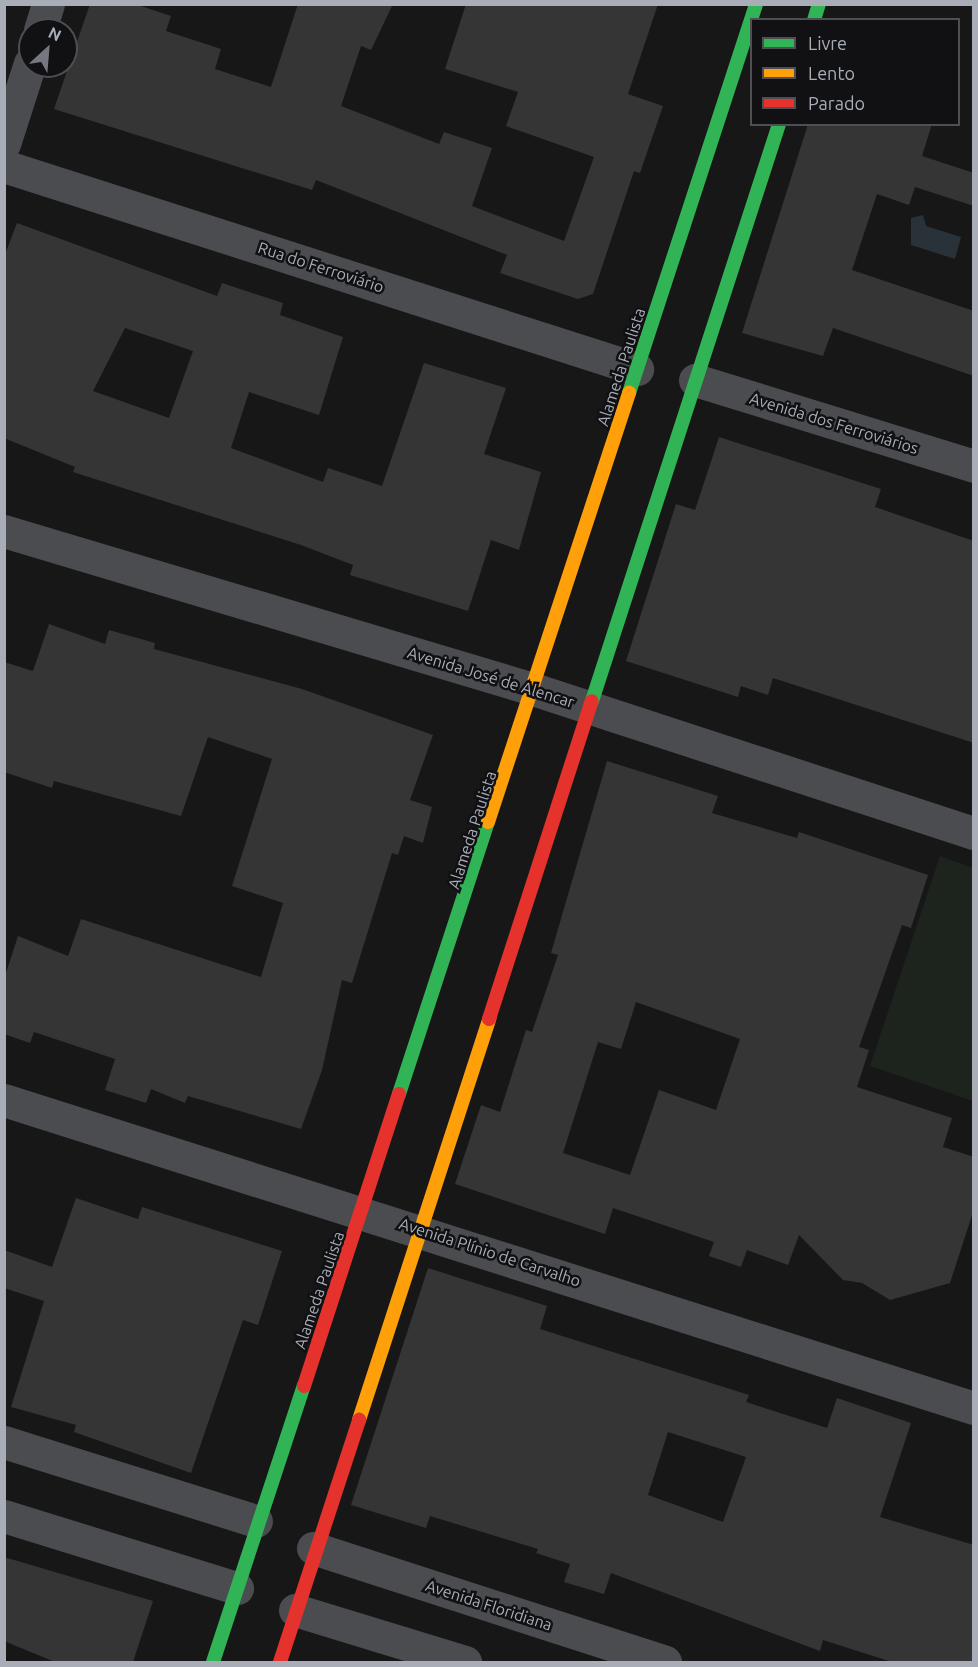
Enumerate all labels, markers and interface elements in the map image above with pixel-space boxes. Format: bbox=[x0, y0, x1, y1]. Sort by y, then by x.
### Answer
north arrow bbox=[18, 18, 78, 78]
legend bbox=[750, 18, 960, 126]
text: N bbox=[46, 23, 64, 44]
text: Livre bbox=[808, 33, 847, 53]
text: Lento bbox=[808, 63, 855, 83]
text: Parado bbox=[808, 93, 865, 113]
street label: Rua do Ferroviário bbox=[256, 238, 386, 296]
street label: Alameda Paulista bbox=[593, 306, 649, 428]
street label: Avenida dos Ferroviários bbox=[747, 388, 921, 458]
street label: Avenida José de Alencar bbox=[405, 642, 577, 712]
street label: Alameda Paulista bbox=[444, 769, 500, 891]
street label: Avenida Plínio de Carvalho bbox=[397, 1214, 583, 1290]
street label: Alameda Paulista bbox=[290, 1229, 348, 1351]
street label: Avenida Floridiana bbox=[423, 1576, 555, 1634]

